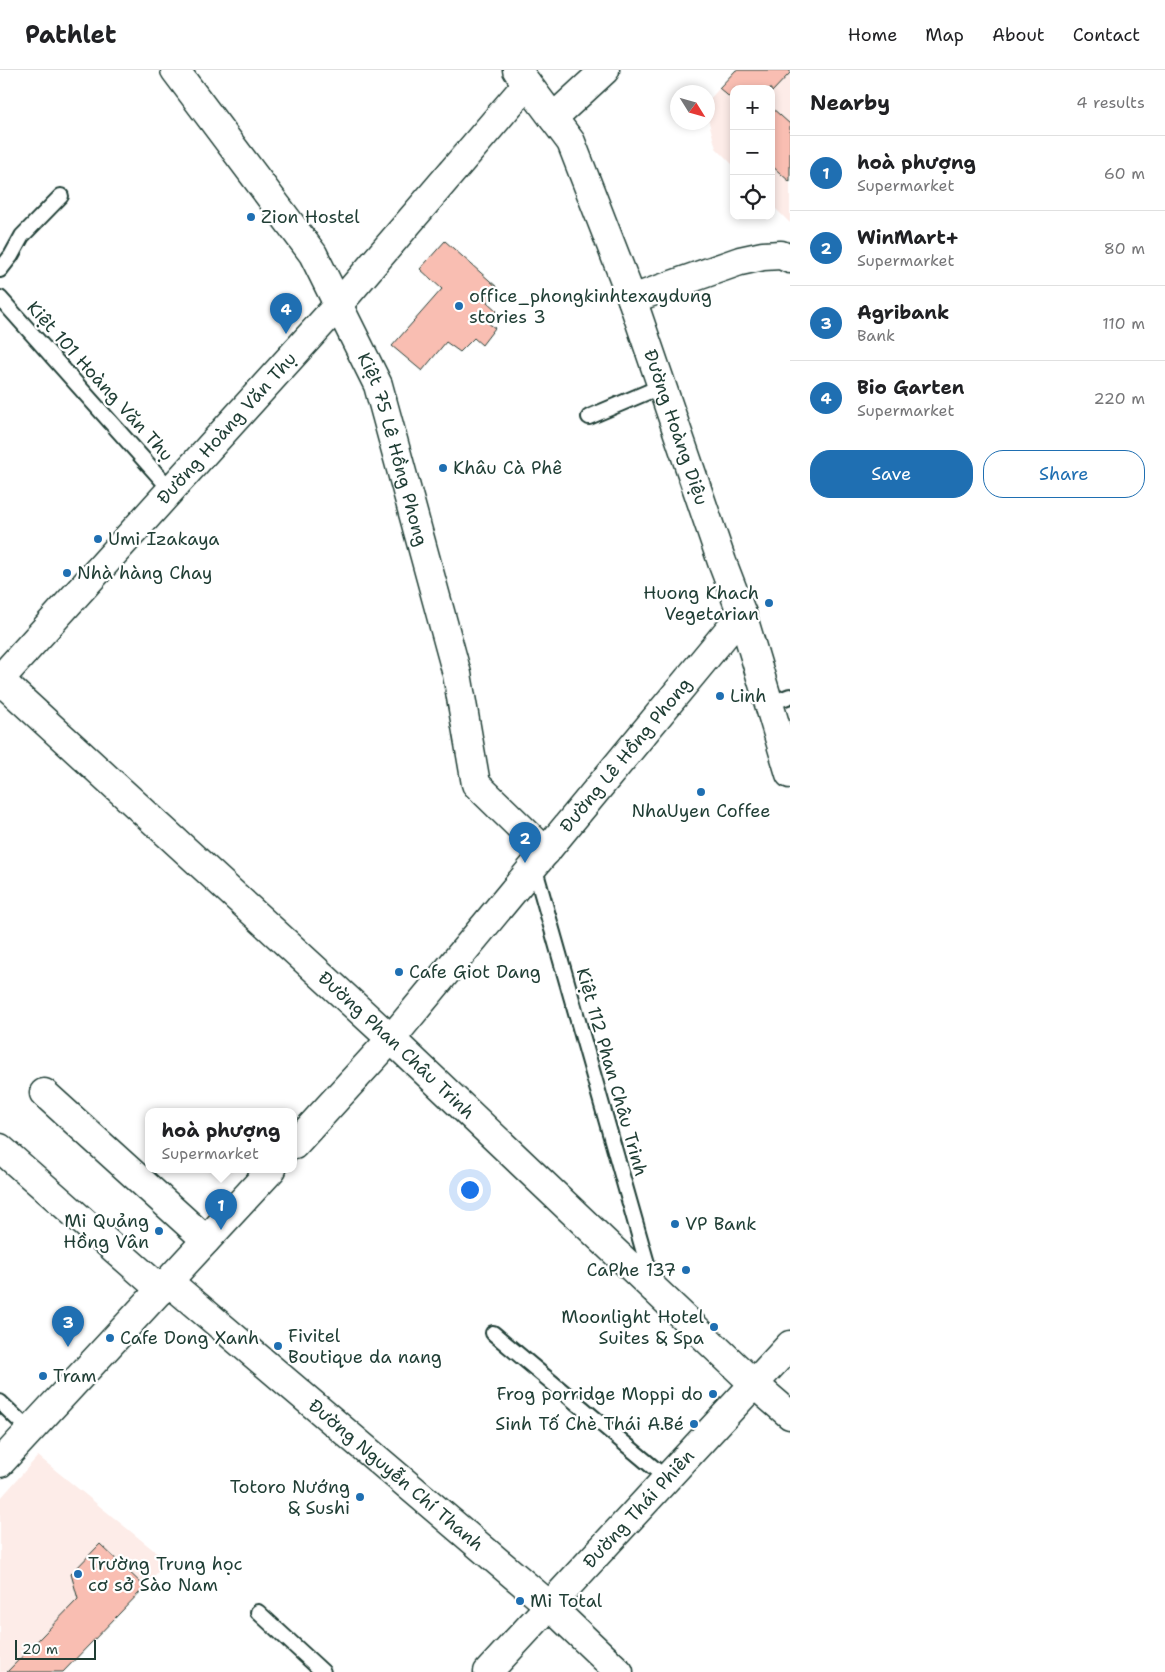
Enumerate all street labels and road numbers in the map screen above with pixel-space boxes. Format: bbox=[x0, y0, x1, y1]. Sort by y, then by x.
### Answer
street label: Kiệt 101 Hoàng Văn Thụ bbox=[22, 296, 178, 466]
street label: Đường Hoàng Diệu bbox=[638, 346, 714, 508]
street label: Đường Hoàng Văn Thụ bbox=[152, 347, 302, 509]
street label: Kiệt 75 Lê Hồng Phong bbox=[352, 348, 433, 549]
street label: Đường Lê Hồng Phong bbox=[554, 672, 697, 838]
street label: Kiệt 112 Phan Châu Trinh bbox=[571, 965, 653, 1179]
street label: Đường Phan Châu Trinh bbox=[313, 966, 480, 1124]
street label: Đường Nguyễn Chí Thanh bbox=[303, 1394, 489, 1556]
street label: Đường Thái Phiên bbox=[578, 1444, 700, 1573]

